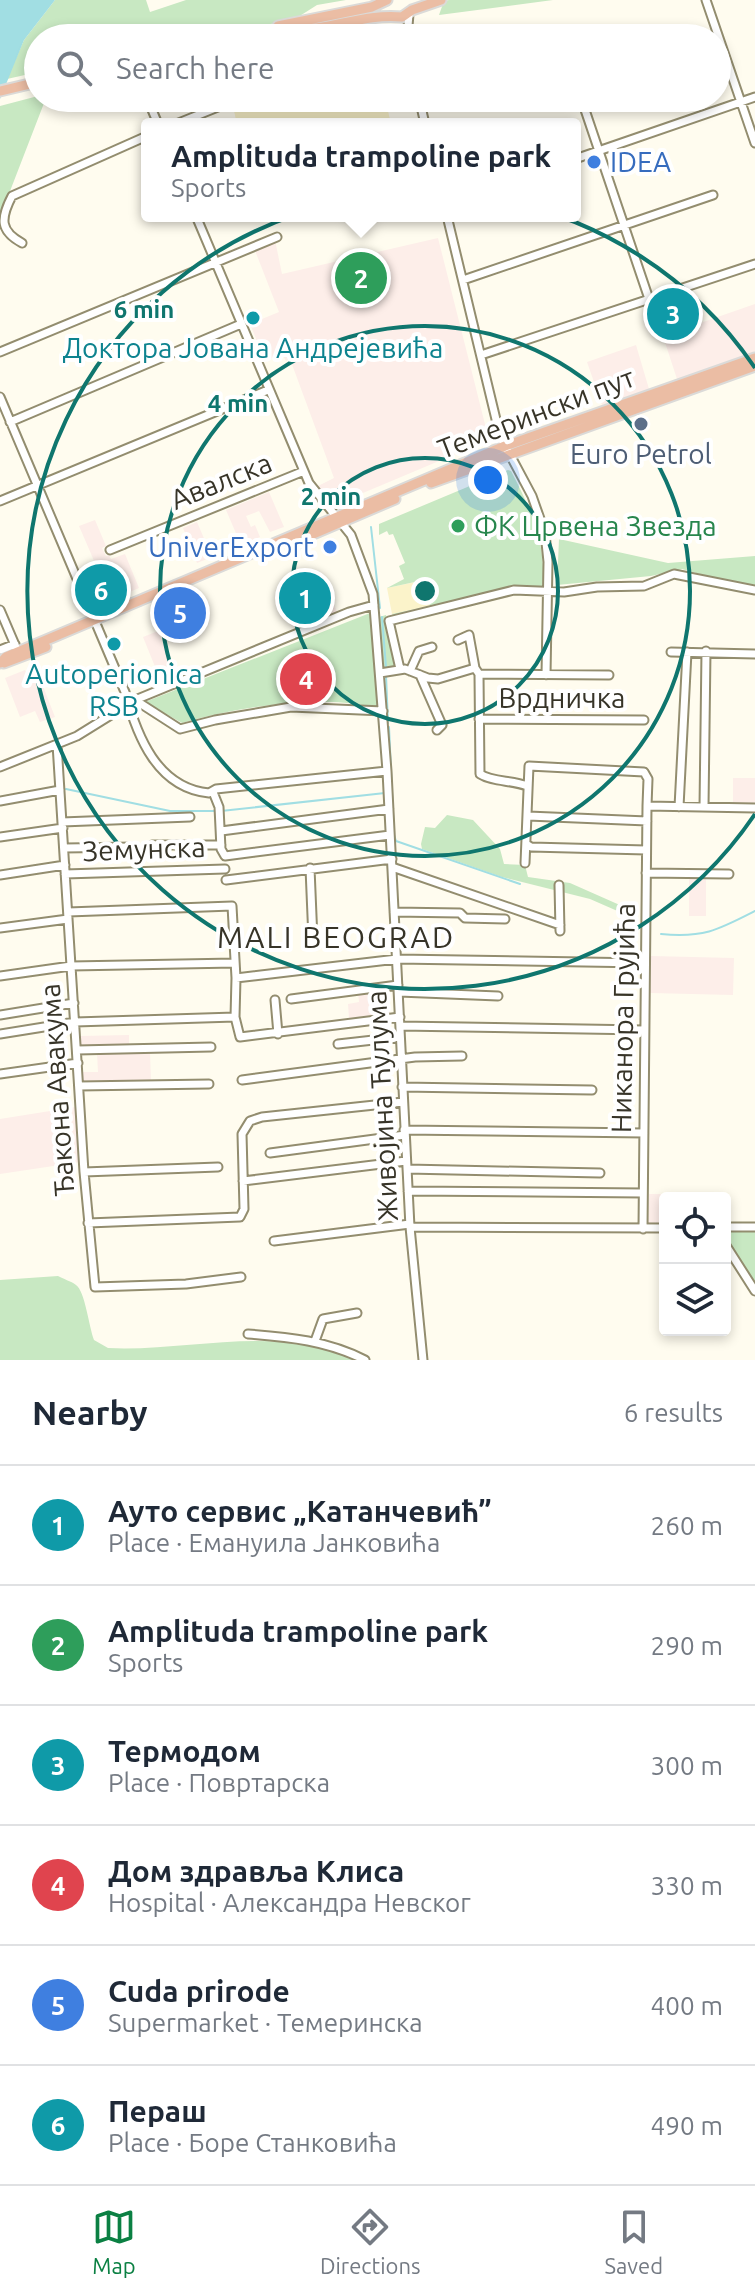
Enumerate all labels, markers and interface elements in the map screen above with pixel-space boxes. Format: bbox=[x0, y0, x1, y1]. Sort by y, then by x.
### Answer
search box bbox=[24, 24, 731, 112]
icon: search bbox=[52, 46, 96, 90]
text: Search here bbox=[116, 51, 275, 85]
popup bbox=[141, 118, 581, 222]
text: Amplituda trampoline park bbox=[171, 139, 551, 173]
place label: IDEA bbox=[610, 146, 671, 177]
marker: IDEA bbox=[585, 153, 603, 171]
text: Sports bbox=[171, 173, 246, 202]
pin: 2 bbox=[335, 248, 387, 308]
pin: 3 bbox=[647, 284, 699, 344]
text: 6 min bbox=[114, 296, 174, 323]
marker: Доктора Јована Андрејевића bbox=[244, 309, 262, 327]
place label: Доктора Јована Андрејевића bbox=[62, 332, 444, 363]
street label: Темерински пут bbox=[433, 361, 639, 464]
text: 4 min bbox=[208, 390, 268, 417]
marker: Euro Petrol bbox=[632, 415, 650, 433]
place label: Euro Petrol bbox=[570, 438, 712, 469]
street label: Авалска bbox=[166, 446, 276, 515]
your location bbox=[468, 460, 508, 500]
text: 2 min bbox=[301, 483, 361, 510]
place label: ФК Црвена Звезда bbox=[474, 510, 717, 541]
marker: ФК Црвена Звезда bbox=[449, 517, 467, 535]
place label: UniverExport bbox=[148, 531, 314, 562]
marker: UniverExport bbox=[321, 538, 339, 556]
pin: 6 bbox=[75, 560, 127, 620]
pin: 1 bbox=[279, 568, 331, 628]
centre of rings bbox=[411, 577, 439, 605]
pin: 5 bbox=[154, 583, 206, 643]
marker: Autoperionica RSB bbox=[105, 635, 123, 653]
pin: 4 bbox=[280, 649, 332, 709]
place label: Autoperionica RSB bbox=[25, 658, 203, 721]
street label: Врдничка bbox=[499, 682, 625, 713]
street label: Земунска bbox=[82, 831, 206, 866]
street label: Никанора Грујића bbox=[605, 903, 640, 1133]
district label: MALI BEOGRAD bbox=[217, 920, 455, 954]
street label: Ђакона Авакума bbox=[34, 983, 79, 1197]
street label: Живојина Ћулума bbox=[360, 990, 403, 1222]
map controls bbox=[659, 1192, 731, 1336]
button: locate bbox=[659, 1192, 731, 1264]
button: layers bbox=[659, 1264, 731, 1336]
text: Nearby bbox=[32, 1393, 147, 1431]
text: 6 results bbox=[624, 1398, 723, 1427]
text: Ауто сервис „Катанчевић” bbox=[108, 1494, 492, 1528]
text: 1 bbox=[51, 1511, 65, 1540]
text: 260 m bbox=[651, 1511, 723, 1540]
text: Place · Емануила Јанковића bbox=[108, 1528, 440, 1557]
text: Amplituda trampoline park bbox=[108, 1614, 488, 1648]
text: 2 bbox=[51, 1631, 65, 1660]
text: 290 m bbox=[651, 1631, 723, 1660]
text: Sports bbox=[108, 1648, 183, 1677]
text: Термодом bbox=[108, 1734, 261, 1768]
text: 3 bbox=[51, 1751, 65, 1780]
text: 300 m bbox=[651, 1751, 723, 1780]
text: Place · Повртарска bbox=[108, 1768, 330, 1797]
text: Дом здравља Клиса bbox=[108, 1854, 404, 1888]
text: 4 bbox=[51, 1871, 65, 1900]
text: 330 m bbox=[651, 1871, 723, 1900]
text: Hospital · Александра Невског bbox=[108, 1888, 471, 1917]
text: Cuda prirode bbox=[108, 1974, 290, 2008]
text: 5 bbox=[51, 1991, 65, 2020]
text: 400 m bbox=[651, 1991, 723, 2020]
text: Supermarket · Темеринска bbox=[108, 2008, 423, 2037]
text: Пераш bbox=[108, 2094, 207, 2128]
text: 6 bbox=[51, 2111, 65, 2140]
text: 490 m bbox=[651, 2111, 723, 2140]
text: Place · Боре Станковића bbox=[108, 2128, 397, 2157]
tab: Map bbox=[92, 2205, 136, 2278]
tab: Directions bbox=[320, 2205, 421, 2278]
tab: Saved bbox=[604, 2205, 663, 2278]

